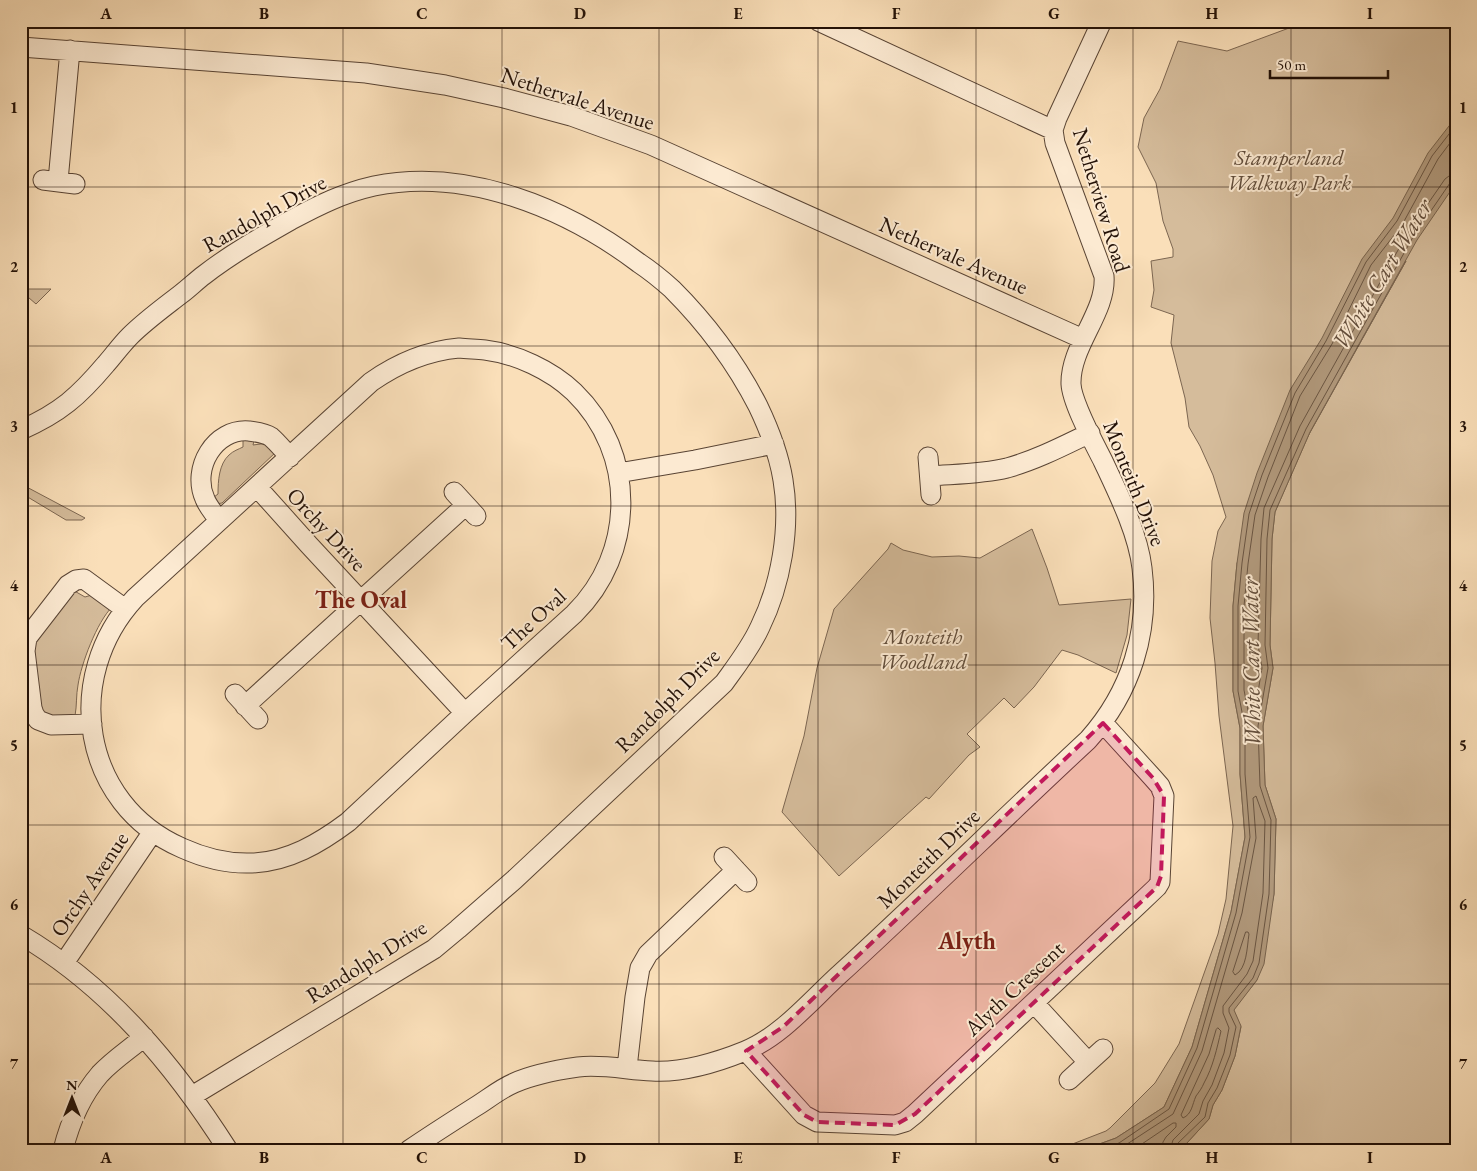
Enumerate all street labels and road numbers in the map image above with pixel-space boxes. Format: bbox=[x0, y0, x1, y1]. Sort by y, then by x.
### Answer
street label: Nethervale Avenue bbox=[497, 60, 659, 137]
street label: Netherview Road bbox=[1066, 125, 1137, 277]
street label: Randolph Drive bbox=[197, 167, 331, 259]
street label: Nethervale Avenue bbox=[875, 210, 1033, 301]
street label: Monteith Drive bbox=[1096, 416, 1173, 550]
street label: Orchy Drive bbox=[280, 481, 373, 578]
street label: The Oval bbox=[494, 582, 572, 657]
street label: Randolph Drive bbox=[609, 641, 726, 759]
street label: Monteith Drive bbox=[871, 802, 986, 915]
street label: Orchy Avenue bbox=[44, 826, 135, 942]
street label: Randolph Drive bbox=[301, 913, 432, 1010]
street label: Alyth Crescent bbox=[957, 934, 1071, 1043]

